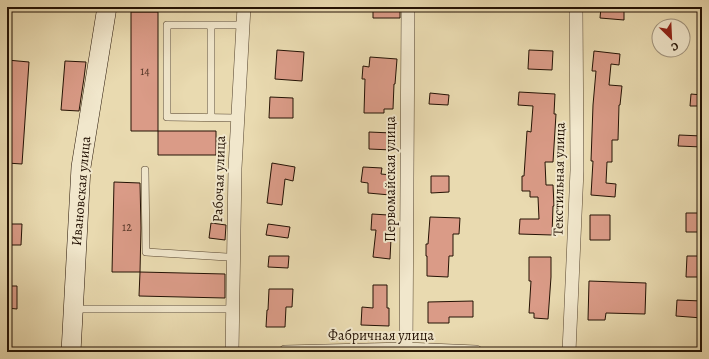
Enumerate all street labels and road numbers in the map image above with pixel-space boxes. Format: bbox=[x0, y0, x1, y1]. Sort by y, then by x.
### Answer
street label: Первомайская улица bbox=[381, 115, 400, 242]
street label: Текстильная улица bbox=[549, 121, 569, 236]
street label: Ивановская улица bbox=[67, 135, 95, 247]
street label: Рабочая улица bbox=[208, 135, 230, 223]
street label: Фабричная улица bbox=[328, 326, 434, 345]

